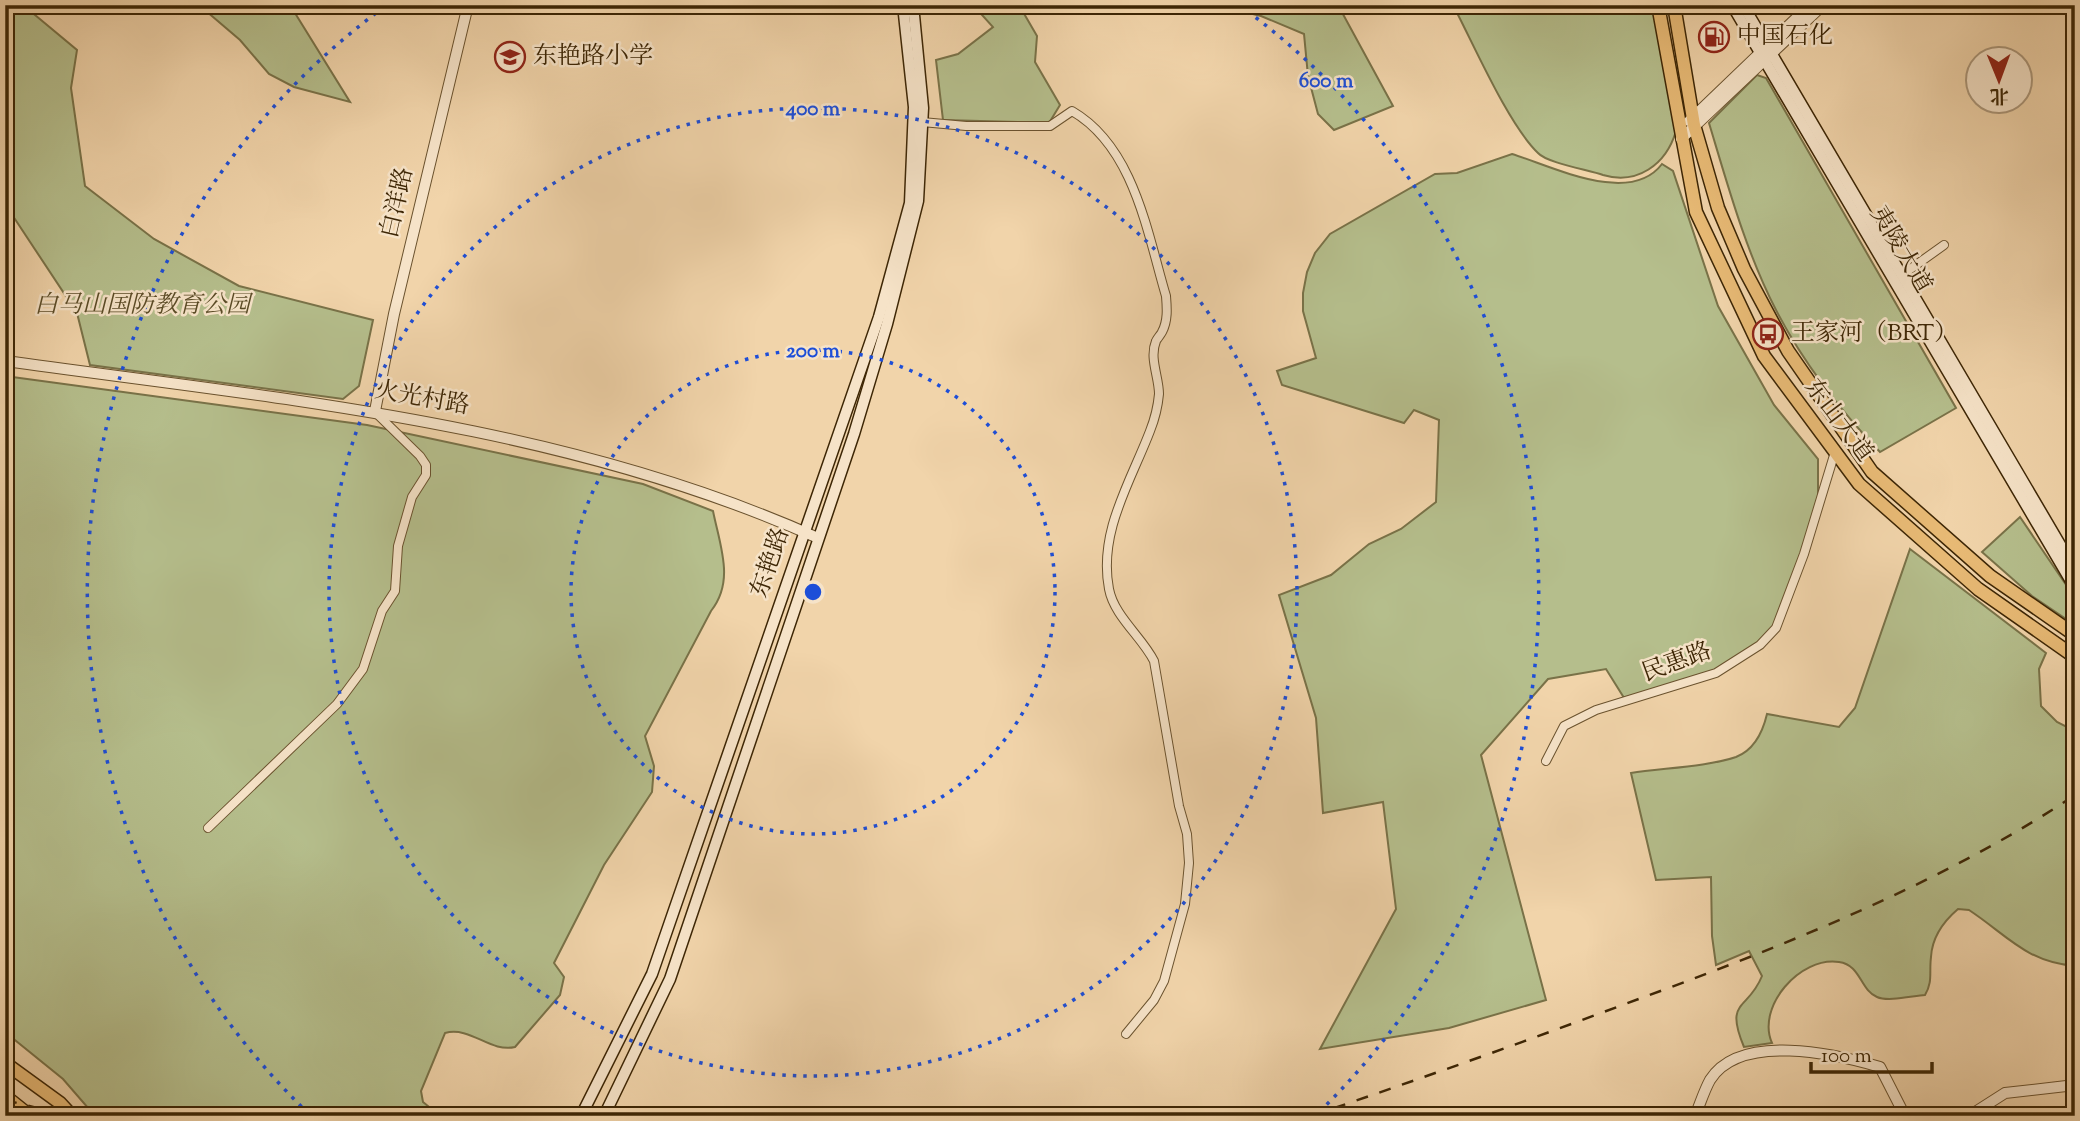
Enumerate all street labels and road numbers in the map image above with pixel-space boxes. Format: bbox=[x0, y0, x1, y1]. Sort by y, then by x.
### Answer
street label: 白洋路 bbox=[373, 164, 423, 242]
street label: 夷陵大道 bbox=[1861, 200, 1939, 300]
street label: 东山大道 bbox=[1796, 372, 1880, 470]
street label: 火光村路 bbox=[372, 374, 472, 424]
street label: 东艳路 bbox=[743, 523, 799, 603]
street label: 民惠路 bbox=[1637, 635, 1717, 691]

